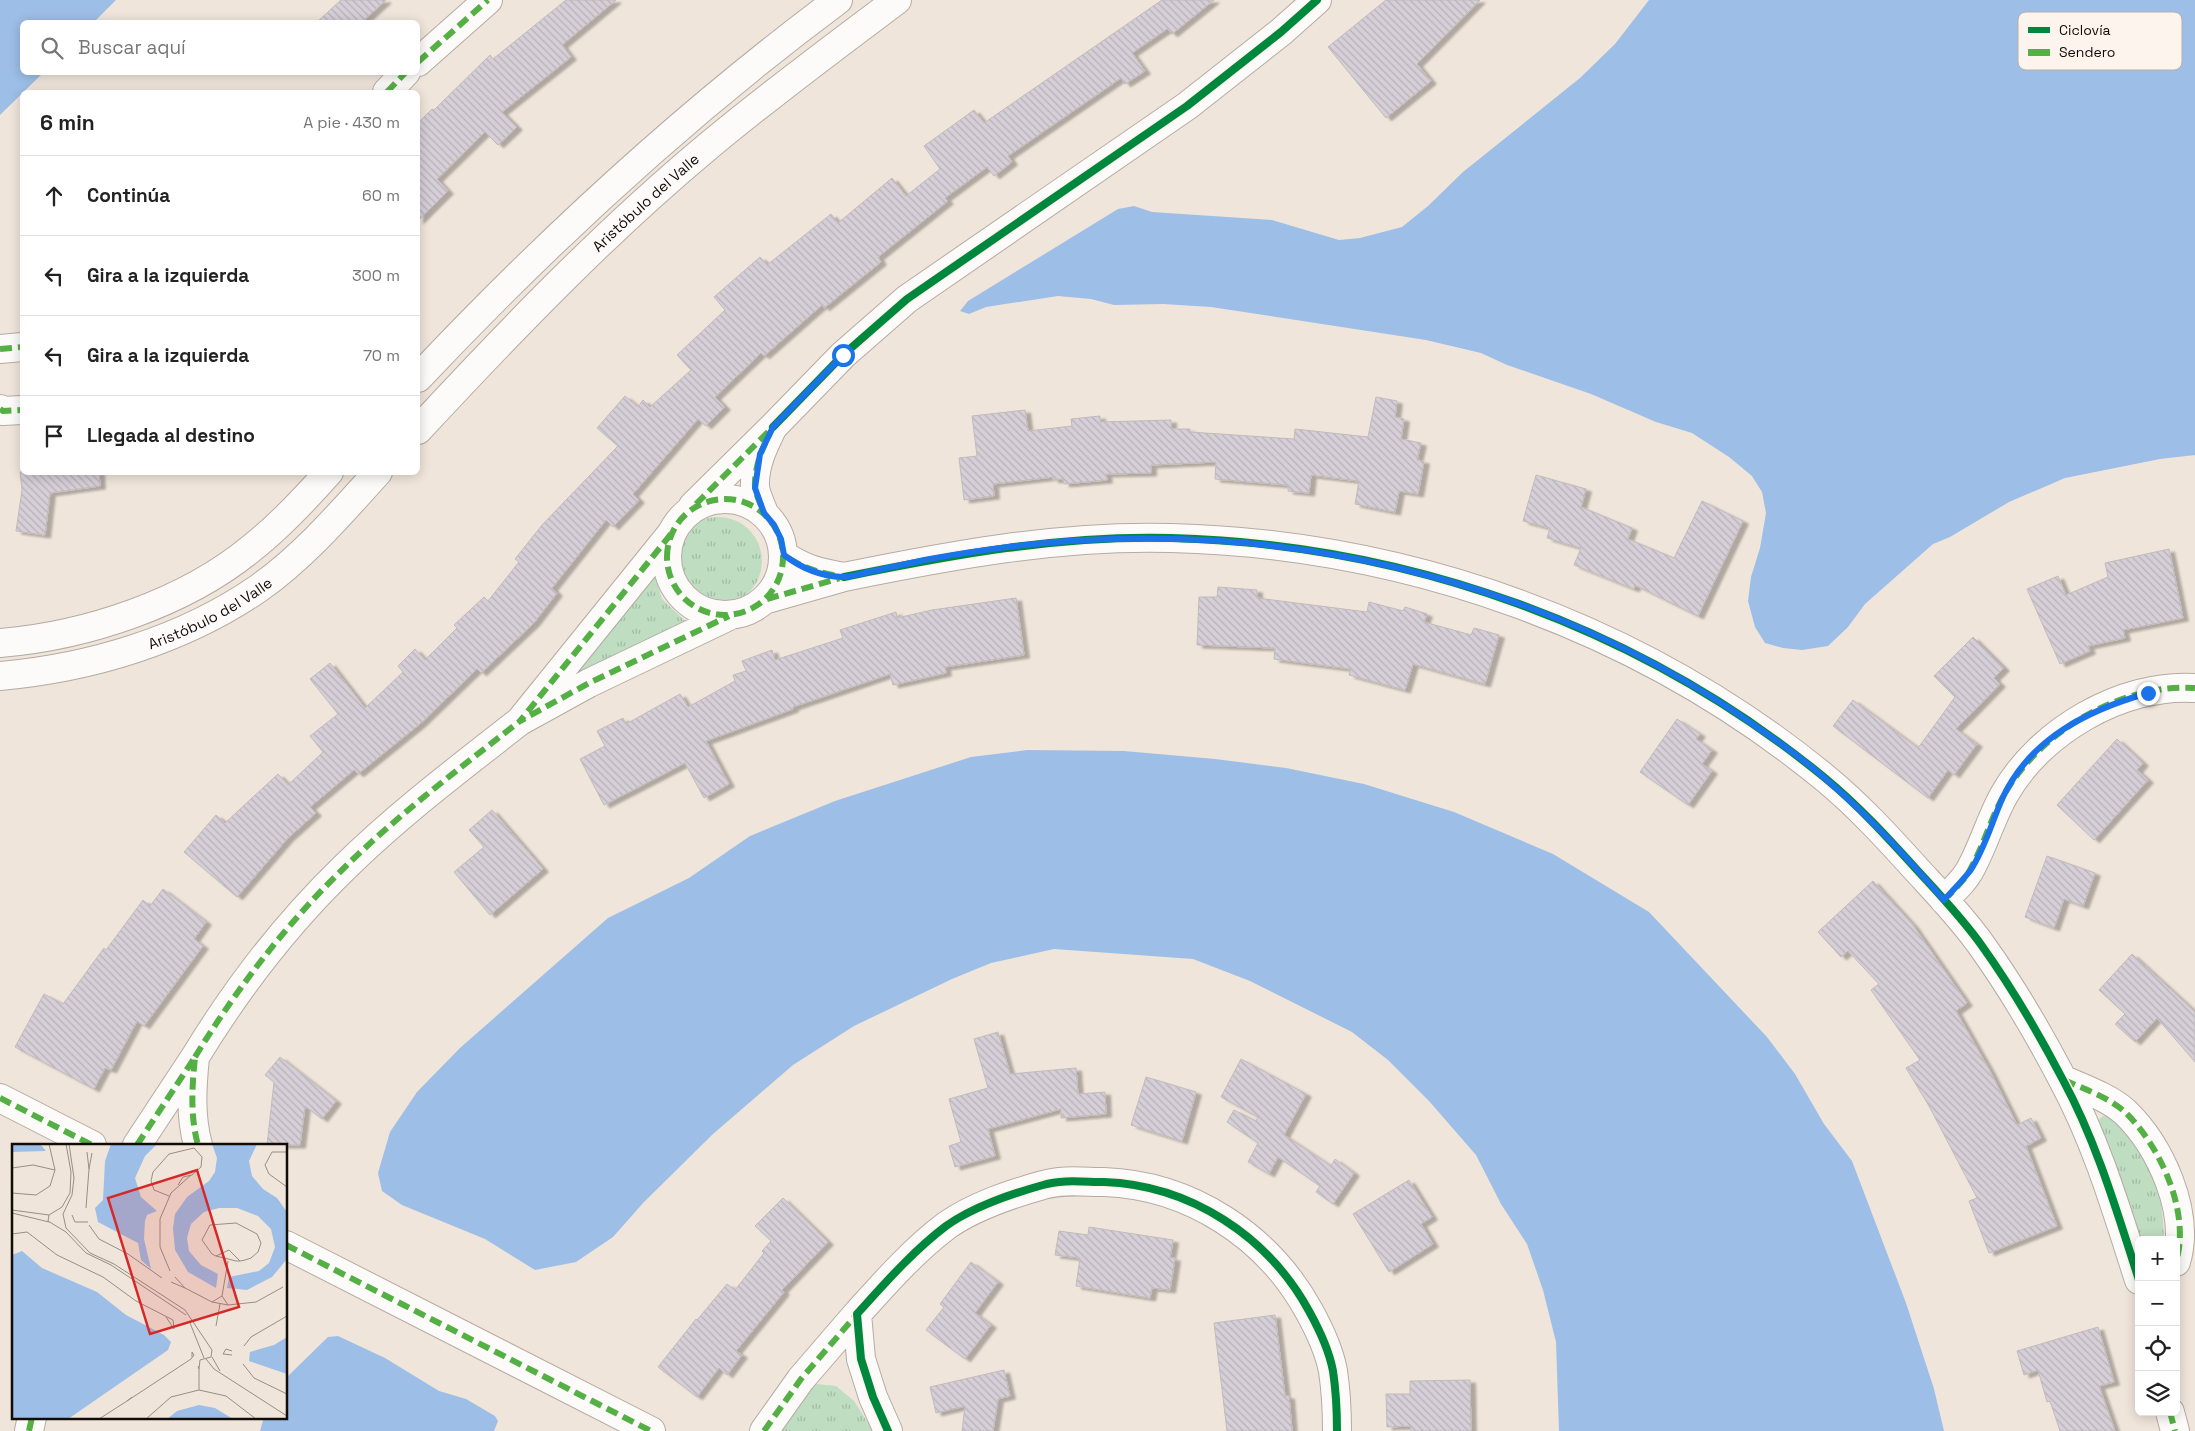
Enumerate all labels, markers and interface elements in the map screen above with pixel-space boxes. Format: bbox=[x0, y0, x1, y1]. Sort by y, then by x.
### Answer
legend bbox=[2018, 12, 2182, 70]
search box bbox=[20, 20, 420, 75]
text: Ciclovía bbox=[2059, 21, 2111, 39]
icon: search bbox=[38, 34, 66, 62]
text: Buscar aquí bbox=[78, 35, 186, 60]
text: Sendero bbox=[2059, 43, 2115, 61]
text: 6 min bbox=[40, 109, 95, 136]
text: A pie · 430 m bbox=[303, 112, 400, 133]
street label: Aristóbulo del Valle bbox=[588, 149, 703, 255]
icon: ahead bbox=[40, 182, 68, 210]
text: Continúa bbox=[87, 183, 170, 208]
text: 60 m bbox=[362, 185, 400, 206]
icon: left bbox=[40, 262, 68, 290]
text: Gira a la izquierda bbox=[87, 263, 249, 288]
text: 300 m bbox=[352, 265, 400, 286]
icon: left bbox=[40, 342, 68, 370]
text: Gira a la izquierda bbox=[87, 343, 249, 368]
route start bbox=[832, 344, 855, 367]
text: 70 m bbox=[363, 345, 400, 366]
icon: arrive bbox=[40, 422, 68, 450]
text: Llegada al destino bbox=[87, 423, 255, 448]
street label: Aristóbulo del Valle bbox=[145, 572, 276, 653]
route end bbox=[2137, 682, 2160, 705]
inset map bbox=[12, 1144, 288, 1418]
map controls bbox=[2135, 1236, 2180, 1416]
button: + bbox=[2135, 1236, 2180, 1281]
button: − bbox=[2135, 1281, 2180, 1326]
button: locate bbox=[2135, 1326, 2180, 1371]
button: layers bbox=[2135, 1371, 2180, 1416]

